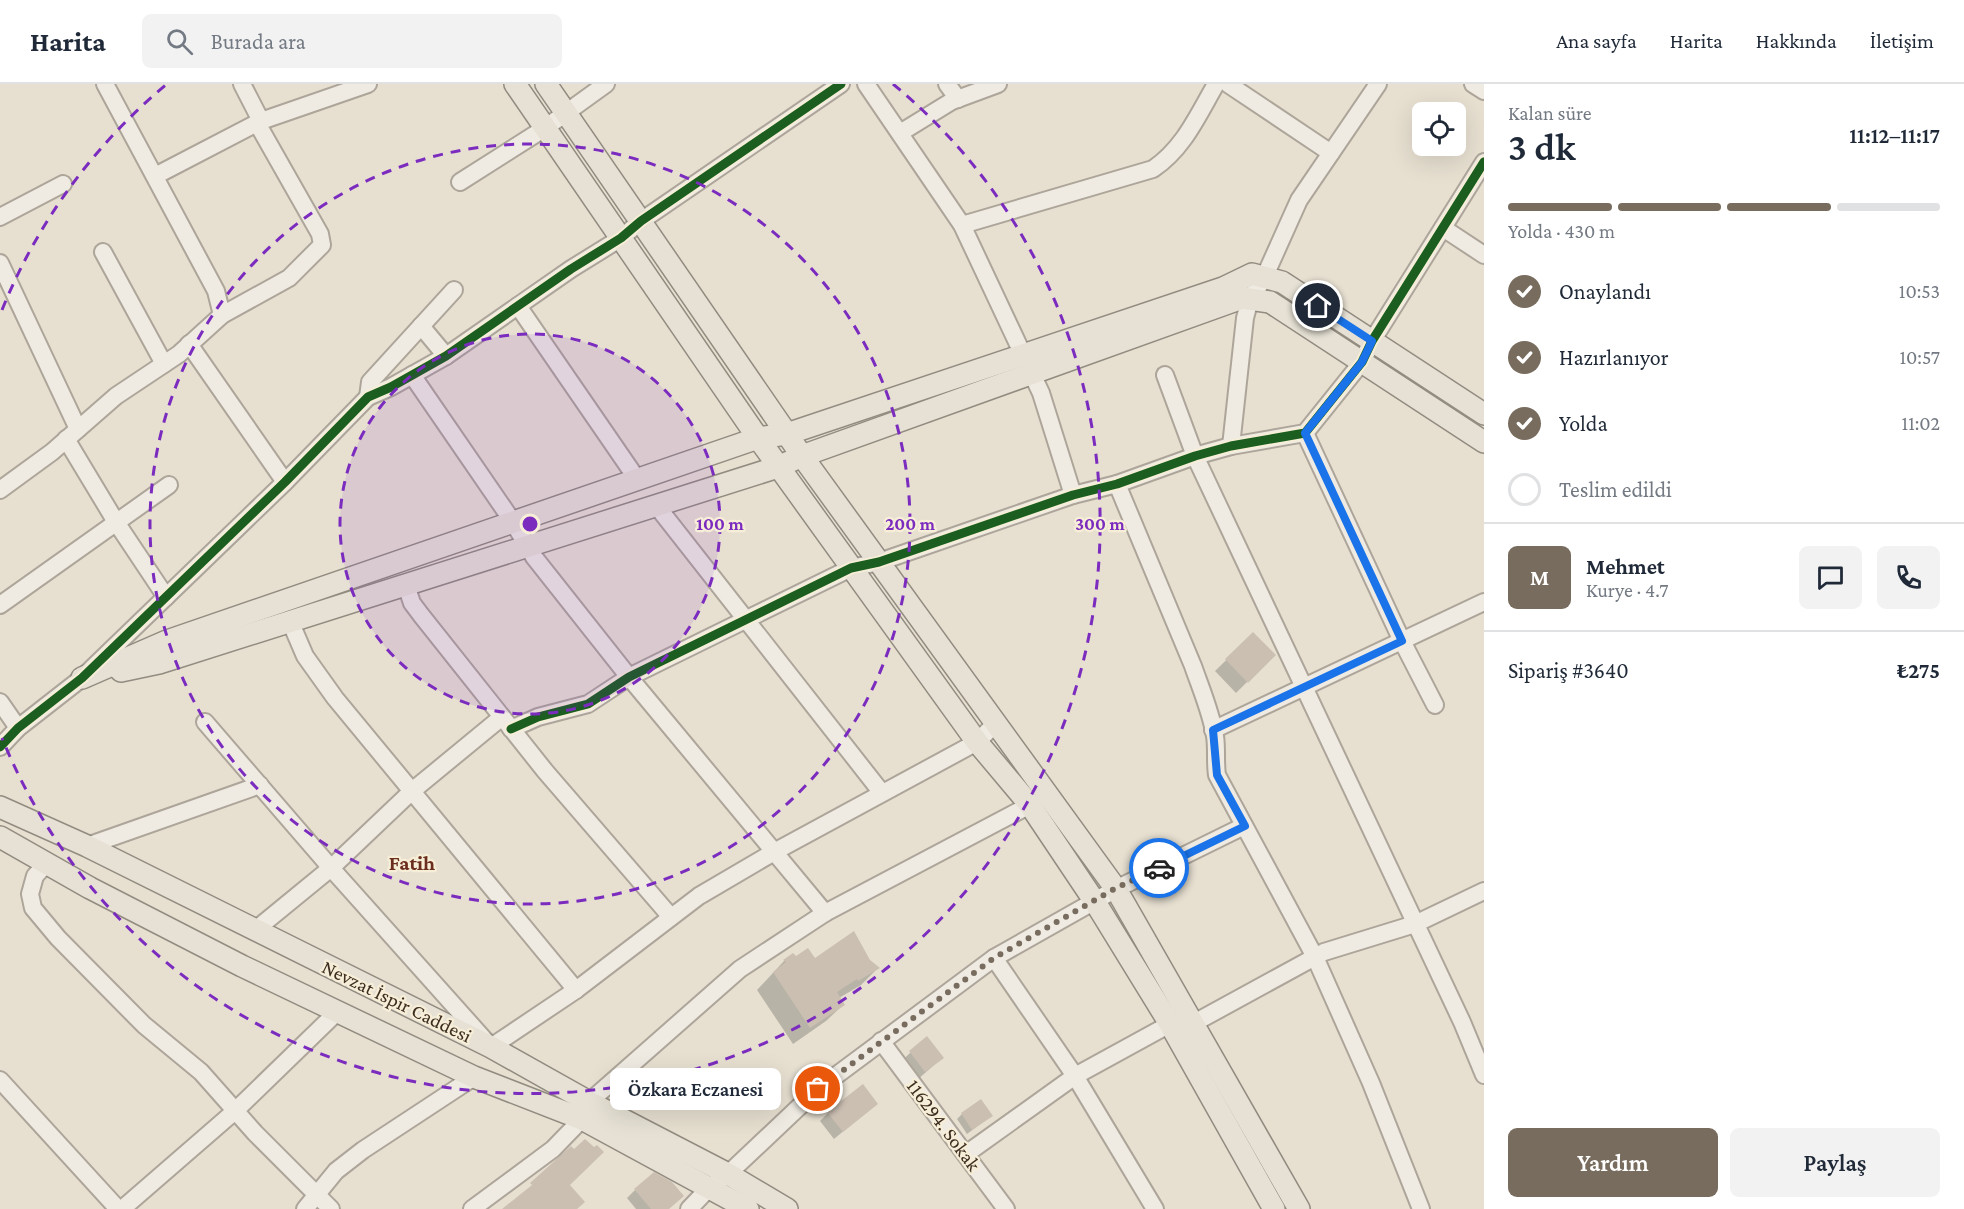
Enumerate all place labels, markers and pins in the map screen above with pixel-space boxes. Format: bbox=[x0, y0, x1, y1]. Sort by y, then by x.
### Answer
pin bbox=[1292, 280, 1343, 331]
centre of rings bbox=[520, 514, 540, 534]
pin bbox=[792, 1063, 843, 1114]
callout: Özkara Eczanesi bbox=[611, 1068, 782, 1110]

